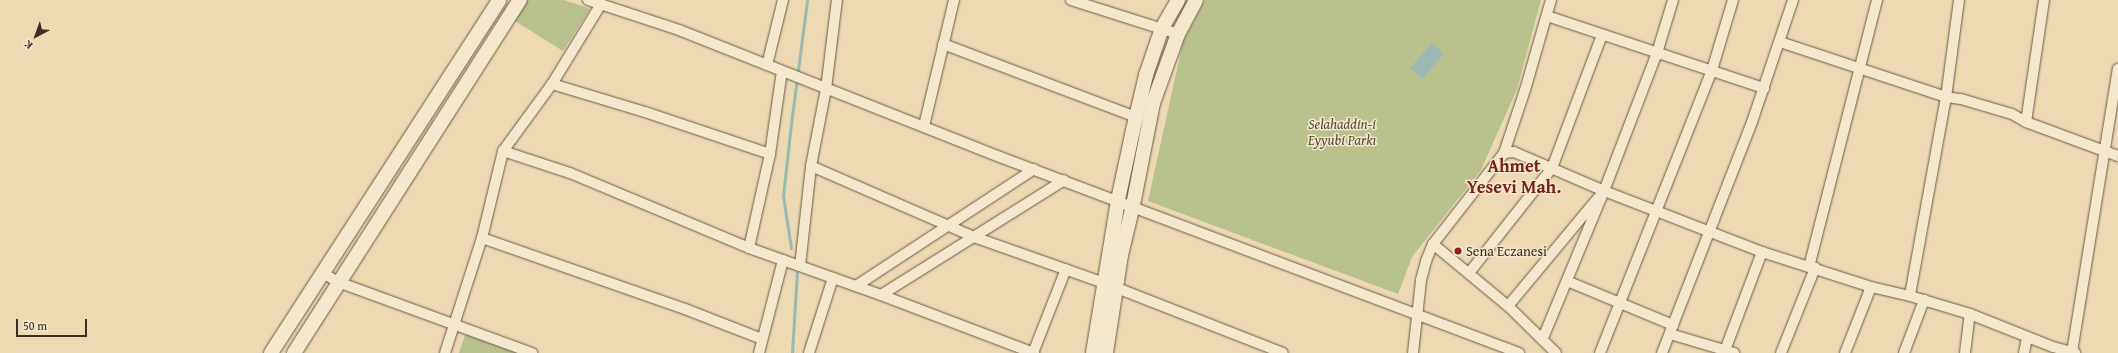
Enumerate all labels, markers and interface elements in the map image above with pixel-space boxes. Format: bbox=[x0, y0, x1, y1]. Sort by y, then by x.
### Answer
north arrow bbox=[16, 16, 56, 56]
text: K bbox=[20, 37, 36, 53]
park label: Selahaddin-i Eyyubi Parkı bbox=[1308, 116, 1376, 148]
district label: Ahmet Yesevi Mah. bbox=[1467, 156, 1561, 198]
place label: Sena Eczanesi bbox=[1466, 243, 1547, 259]
marker: Sena Eczanesi bbox=[1453, 246, 1463, 256]
scale bar bbox=[18, 311, 89, 337]
text: 50 m bbox=[23, 317, 47, 334]

